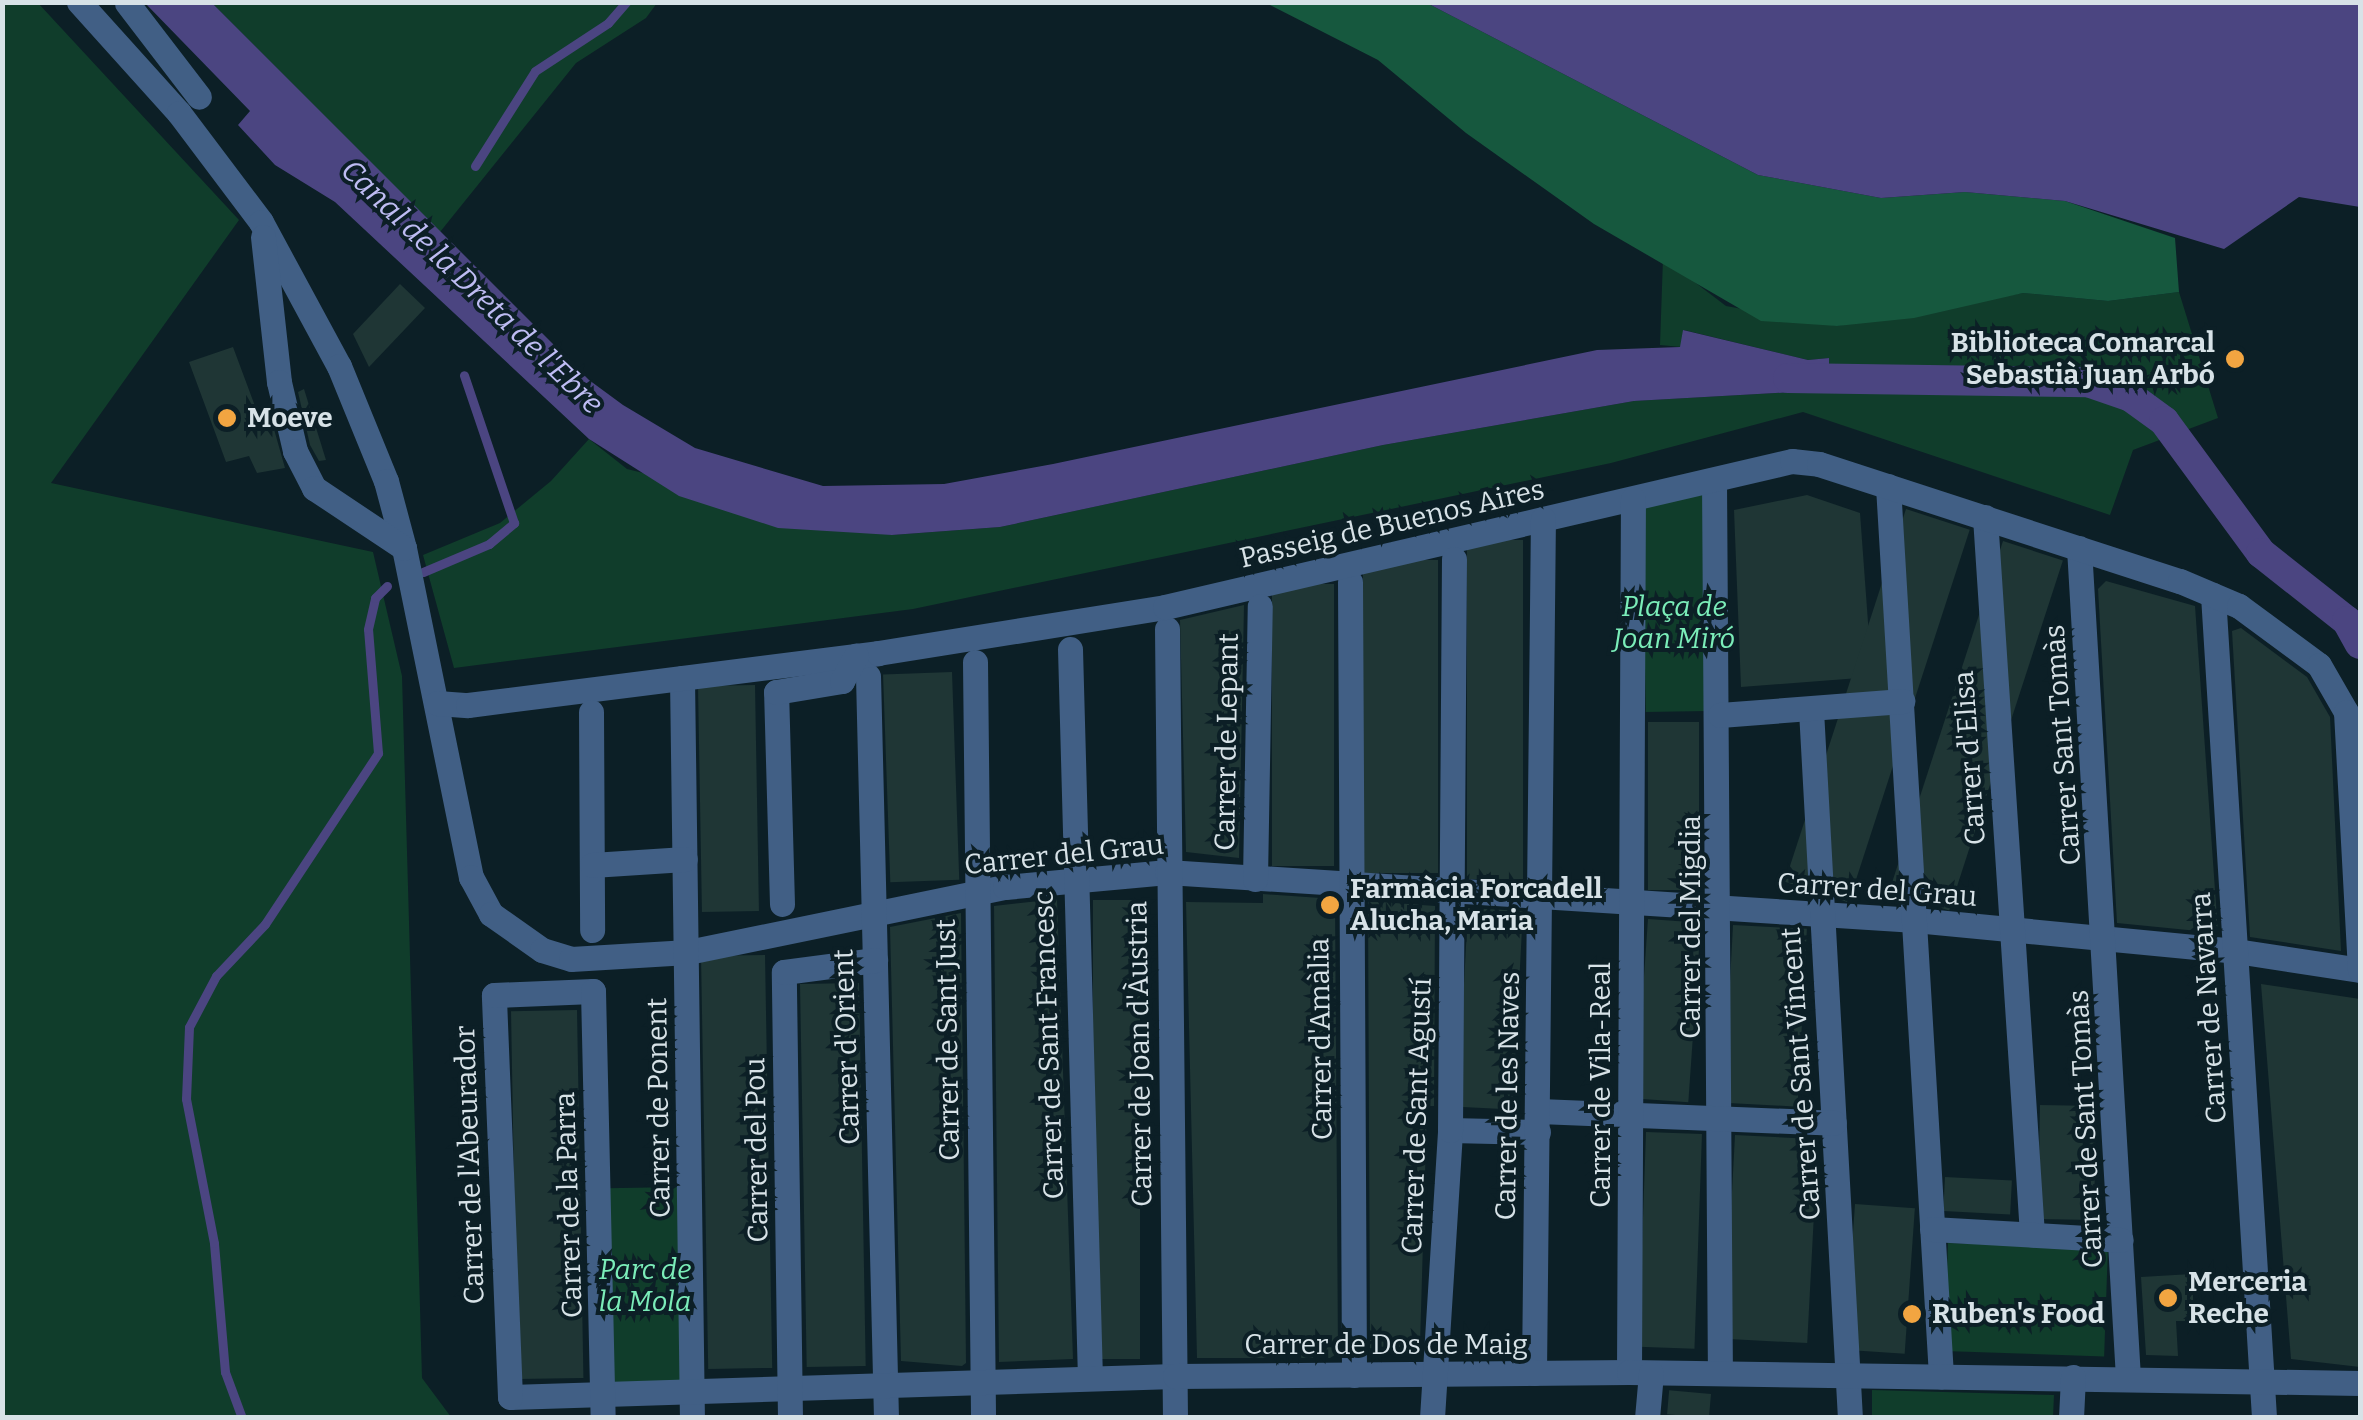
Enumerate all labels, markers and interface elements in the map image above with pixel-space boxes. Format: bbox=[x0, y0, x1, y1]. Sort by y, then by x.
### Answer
water label: Canal de la Dreta de l'Ebre bbox=[334, 152, 610, 422]
place label: Biblioteca Comarcal Sebastià Juan Arbó bbox=[1951, 326, 2215, 392]
marker: Biblioteca Comarcal Sebastià Juan Arbó bbox=[2224, 348, 2246, 370]
place label: Moeve bbox=[247, 401, 333, 435]
marker: Moeve bbox=[216, 407, 238, 429]
street label: Passeig de Buenos Aires bbox=[1236, 473, 1548, 575]
park label: Plaça de Joan Miró bbox=[1613, 590, 1735, 656]
street label: Carrer Sant Tomàs bbox=[2038, 623, 2088, 867]
street label: Carrer de Lepant bbox=[1208, 633, 1246, 851]
street label: Carrer d'Elisa bbox=[1947, 670, 1993, 846]
street label: Carrer del Migdia bbox=[1674, 815, 1708, 1039]
street label: Carrer del Grau bbox=[963, 828, 1165, 882]
street label: Carrer del Grau bbox=[1776, 866, 1978, 914]
place label: Farmàcia Forcadell Alucha, Maria bbox=[1350, 872, 1602, 938]
street label: Carrer de Sant Francesc bbox=[1027, 890, 1071, 1200]
street label: Carrer de Navarra bbox=[2184, 891, 2234, 1125]
marker: Farmàcia Forcadell Alucha, Maria bbox=[1319, 894, 1341, 916]
street label: Carrer de Joan d'Àustria bbox=[1121, 901, 1159, 1207]
street label: Carrer de Sant Just bbox=[929, 919, 967, 1161]
street label: Carrer de Sant Vincent bbox=[1774, 926, 1828, 1222]
street label: Carrer d'Amàlia bbox=[1302, 938, 1340, 1140]
street label: Carrer d'Orient bbox=[827, 949, 867, 1145]
street label: Carrer de Vila-Real bbox=[1584, 962, 1618, 1208]
street label: Carrer de les Naves bbox=[1489, 971, 1527, 1221]
street label: Carrer de Sant Agustí bbox=[1395, 977, 1439, 1255]
street label: Carrer de Sant Tomàs bbox=[2062, 989, 2110, 1269]
street label: Carrer de Ponent bbox=[640, 997, 678, 1219]
street label: Carrer de l'Abeurador bbox=[448, 1025, 492, 1305]
street label: Carrer del Pou bbox=[739, 1057, 775, 1243]
street label: Carrer de la Parra bbox=[548, 1091, 590, 1319]
park label: Parc de la Mola bbox=[599, 1253, 691, 1319]
place label: Merceria Reche bbox=[2188, 1265, 2307, 1331]
marker: Merceria Reche bbox=[2157, 1287, 2179, 1309]
place label: Ruben's Food bbox=[1932, 1297, 2105, 1331]
marker: Ruben's Food bbox=[1901, 1303, 1923, 1325]
street label: Carrer de Dos de Maig bbox=[1244, 1328, 1528, 1362]

